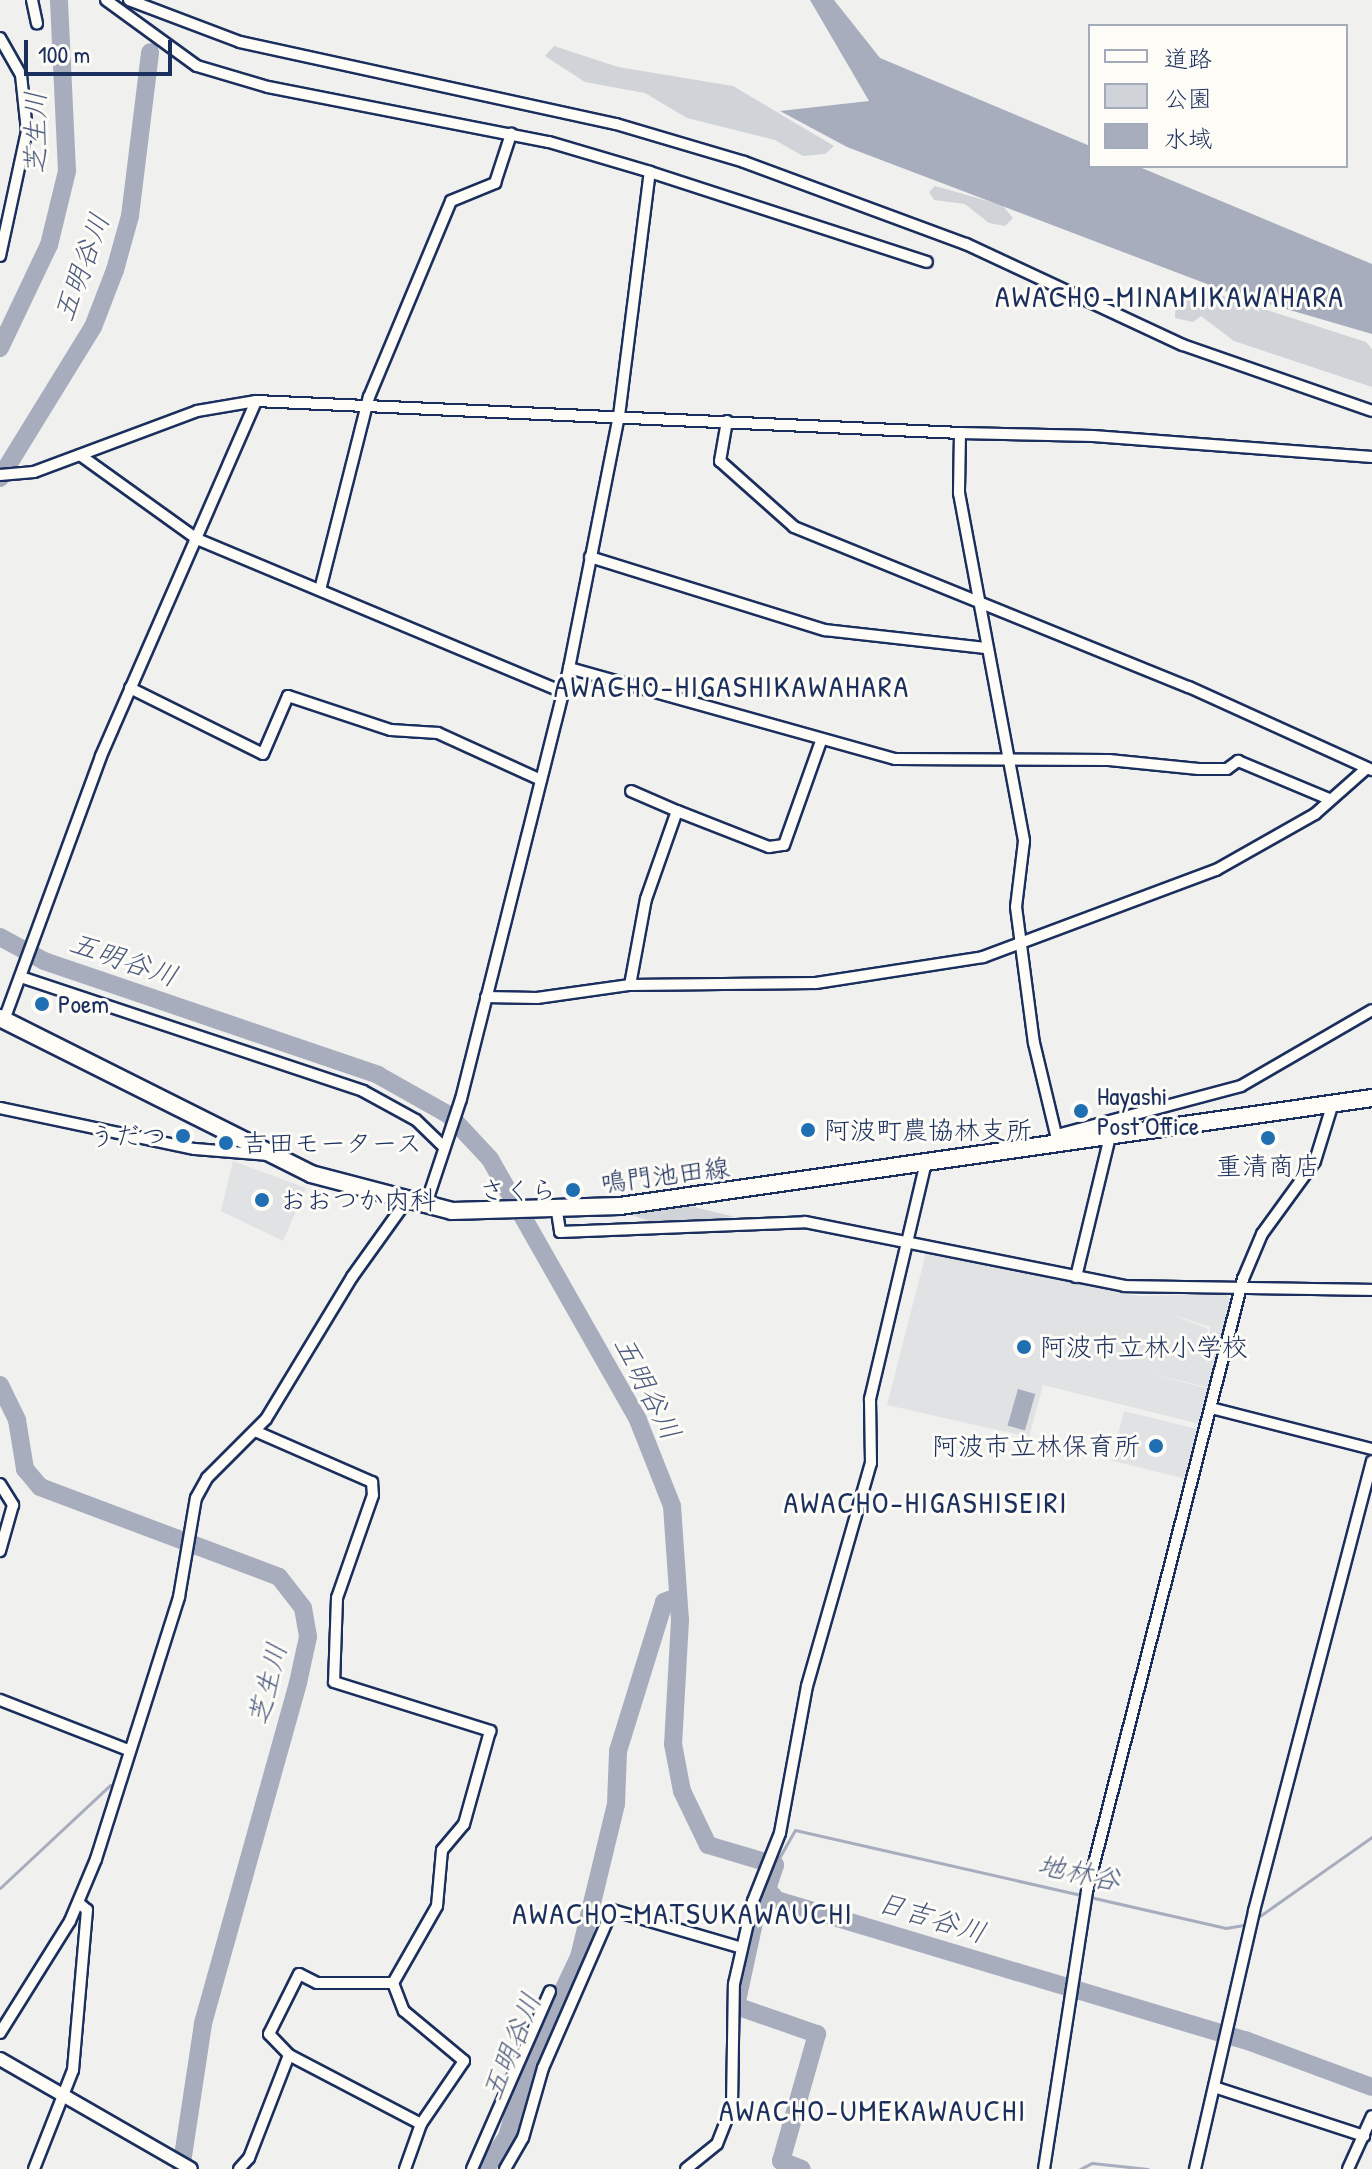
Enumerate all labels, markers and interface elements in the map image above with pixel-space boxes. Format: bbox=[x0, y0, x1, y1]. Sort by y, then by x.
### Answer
scale bar bbox=[28, 24, 176, 74]
legend bbox=[1088, 24, 1348, 168]
text: 100 m bbox=[38, 38, 90, 70]
text: 道路 bbox=[1164, 42, 1212, 74]
text: 公園 bbox=[1164, 82, 1212, 114]
water label: 芝生川 bbox=[18, 91, 52, 175]
text: 水域 bbox=[1164, 122, 1212, 154]
water label: 五明谷川 bbox=[46, 209, 116, 325]
district label: AWACHO-MINAMIKAWAHARA bbox=[995, 278, 1345, 314]
district label: AWACHO-HIGASHIKAWAHARA bbox=[554, 668, 910, 704]
water label: 五明谷川 bbox=[66, 925, 182, 993]
place label: Poem bbox=[58, 988, 109, 1020]
marker: Poem bbox=[33, 995, 51, 1013]
place label: Hayashi Post Office bbox=[1097, 1080, 1199, 1142]
marker: Hayashi Post Office bbox=[1072, 1102, 1090, 1120]
place label: 阿波町農協林支所 bbox=[824, 1114, 1032, 1146]
place label: うだつ bbox=[89, 1120, 167, 1152]
marker: 阿波町農協林支所 bbox=[799, 1121, 817, 1139]
marker: うだつ bbox=[174, 1127, 192, 1145]
place label: 吉田モータース bbox=[242, 1127, 424, 1159]
marker: 重清商店 bbox=[1259, 1129, 1277, 1147]
marker: 吉田モータース bbox=[217, 1134, 235, 1152]
place label: 重清商店 bbox=[1216, 1150, 1320, 1182]
street label: 鳴門池田線 bbox=[599, 1152, 731, 1198]
place label: さくら bbox=[479, 1174, 557, 1206]
marker: さくら bbox=[564, 1181, 582, 1199]
place label: おおつか内科 bbox=[280, 1184, 436, 1216]
marker: おおつか内科 bbox=[251, 1189, 273, 1211]
water label: 五明谷川 bbox=[608, 1330, 688, 1446]
place label: 阿波市立林小学校 bbox=[1040, 1331, 1248, 1363]
marker: 阿波市立林小学校 bbox=[1015, 1338, 1033, 1356]
place label: 阿波市立林保育所 bbox=[932, 1430, 1140, 1462]
marker: 阿波市立林保育所 bbox=[1147, 1437, 1165, 1455]
district label: AWACHO-HIGASHISEIRI bbox=[784, 1484, 1068, 1520]
water label: 芝生川 bbox=[241, 1639, 293, 1729]
water label: 地林谷 bbox=[1034, 1847, 1124, 1897]
water label: 日吉谷川 bbox=[874, 1885, 990, 1949]
district label: AWACHO-MATSUKAWAUCHI bbox=[512, 1895, 854, 1931]
water label: 五明谷川 bbox=[474, 1988, 548, 2104]
district label: AWACHO-UMEKAWAUCHI bbox=[719, 2092, 1027, 2128]

